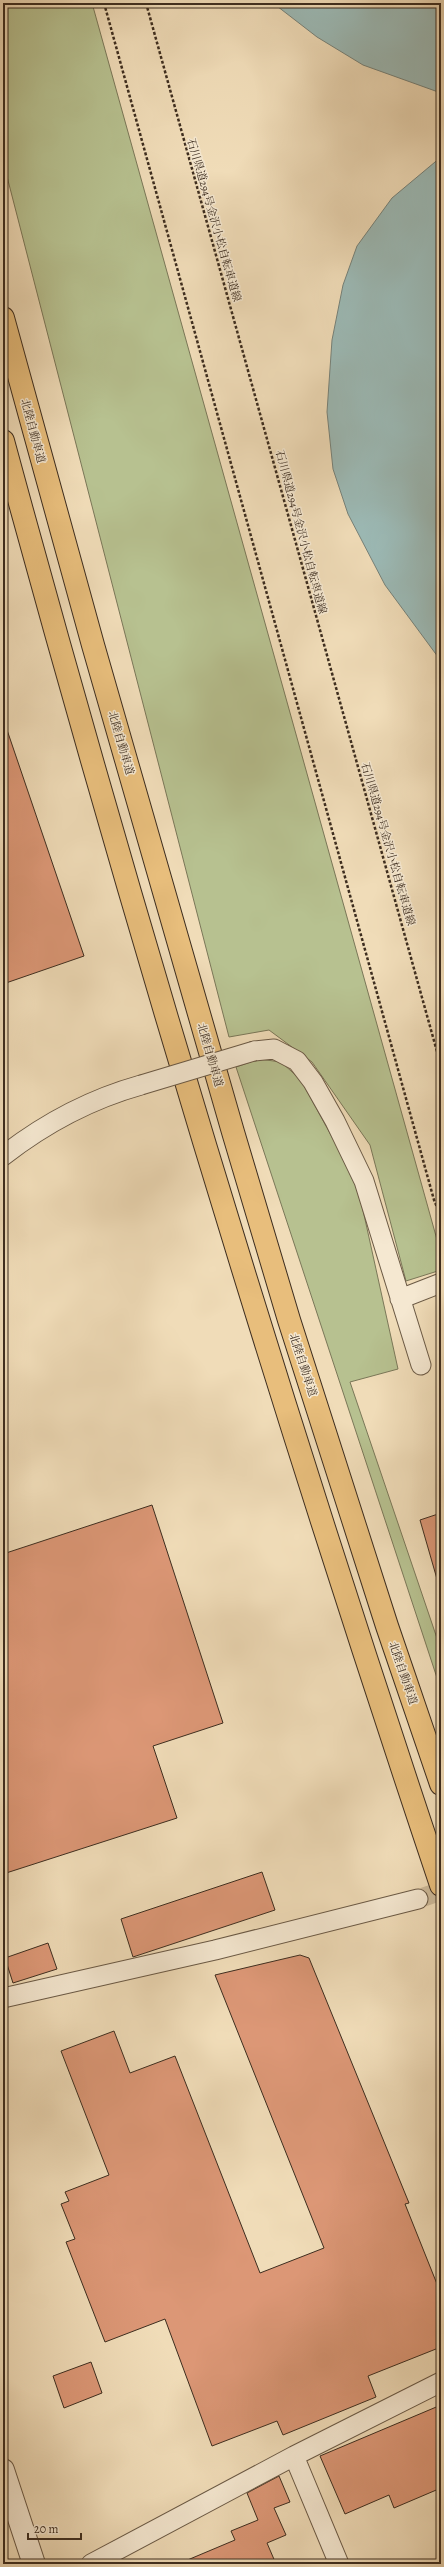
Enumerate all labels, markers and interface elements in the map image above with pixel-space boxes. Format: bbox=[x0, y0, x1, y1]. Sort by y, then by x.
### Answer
street label: 石川県道294号金沢小松自転車道線 bbox=[183, 137, 245, 303]
street label: 北陸自動車道 bbox=[17, 397, 49, 465]
street label: 石川県道294号金沢小松自転車道線 bbox=[272, 448, 330, 616]
street label: 北陸自動車道 bbox=[105, 709, 137, 777]
street label: 石川県道294号金沢小松自転車道線 bbox=[357, 761, 419, 927]
street label: 北陸自動車道 bbox=[194, 1021, 226, 1089]
street label: 北陸自動車道 bbox=[286, 1331, 320, 1399]
street label: 北陸自動車道 bbox=[385, 1639, 421, 1707]
scale bar bbox=[28, 2515, 81, 2541]
text: 20 m bbox=[34, 2521, 58, 2537]

